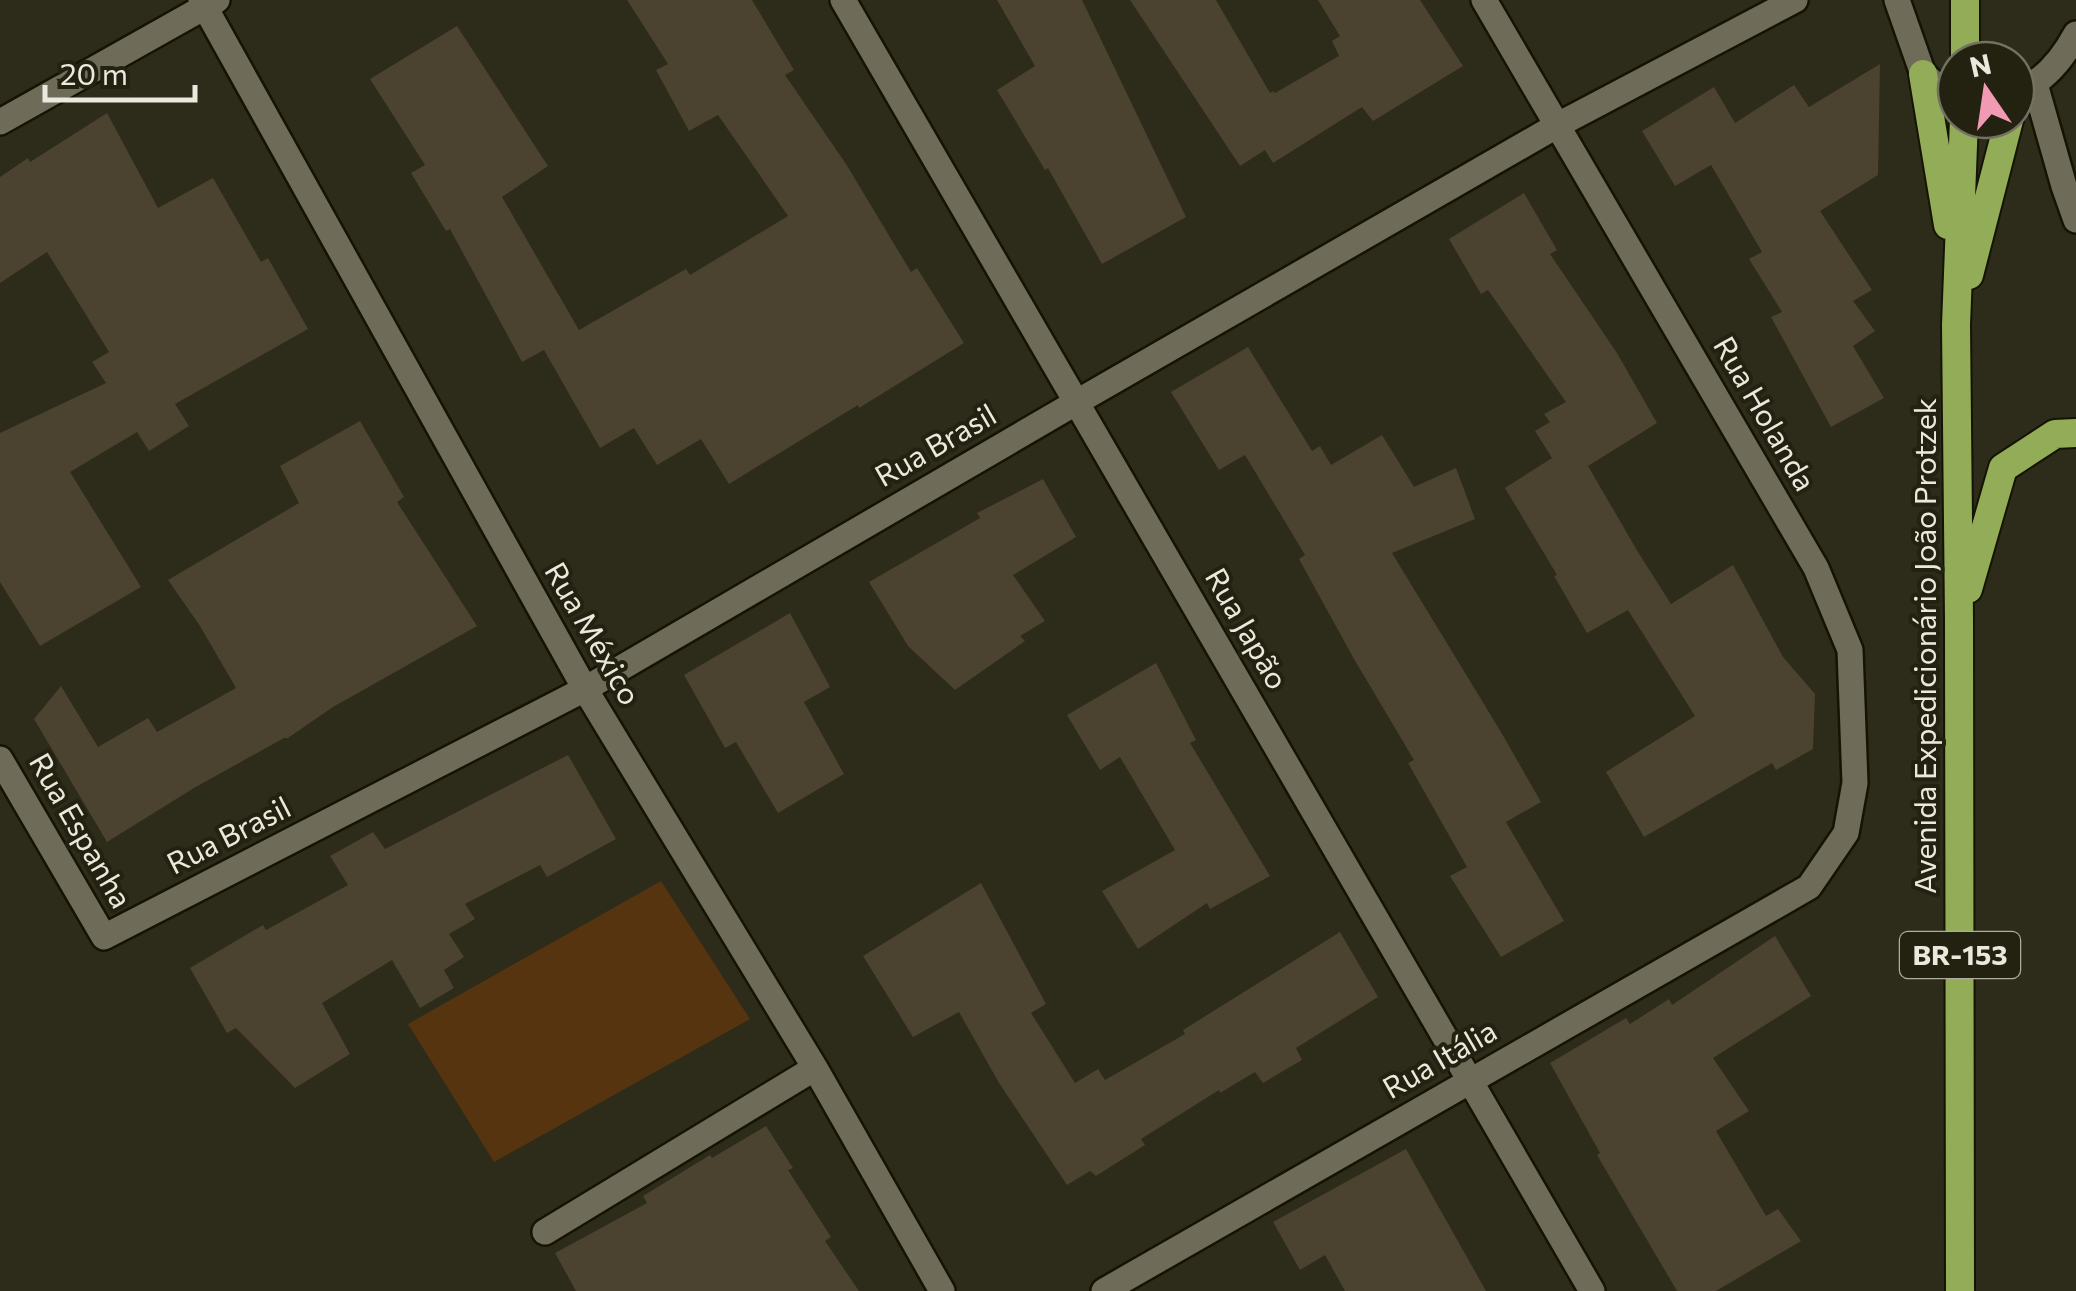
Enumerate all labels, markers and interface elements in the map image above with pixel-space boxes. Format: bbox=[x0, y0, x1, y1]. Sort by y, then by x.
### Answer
scale bar bbox=[45, 40, 195, 102]
north arrow bbox=[1936, 40, 2036, 140]
text: N bbox=[1966, 46, 1994, 84]
text: 20 m bbox=[60, 54, 128, 91]
street label: Rua Holanda bbox=[1707, 329, 1825, 497]
street label: Rua Brasil bbox=[868, 394, 1002, 493]
street label: Avenida Expedicionário João Protzek bbox=[1905, 398, 1942, 894]
street label: Rua México bbox=[538, 555, 650, 711]
street label: Rua Japão bbox=[1199, 561, 1298, 695]
street label: Rua Espanha bbox=[23, 746, 141, 914]
street label: Rua Brasil bbox=[160, 787, 296, 881]
road number: BR-153 bbox=[1900, 932, 2020, 978]
street label: Rua Itália bbox=[1375, 1010, 1502, 1105]

